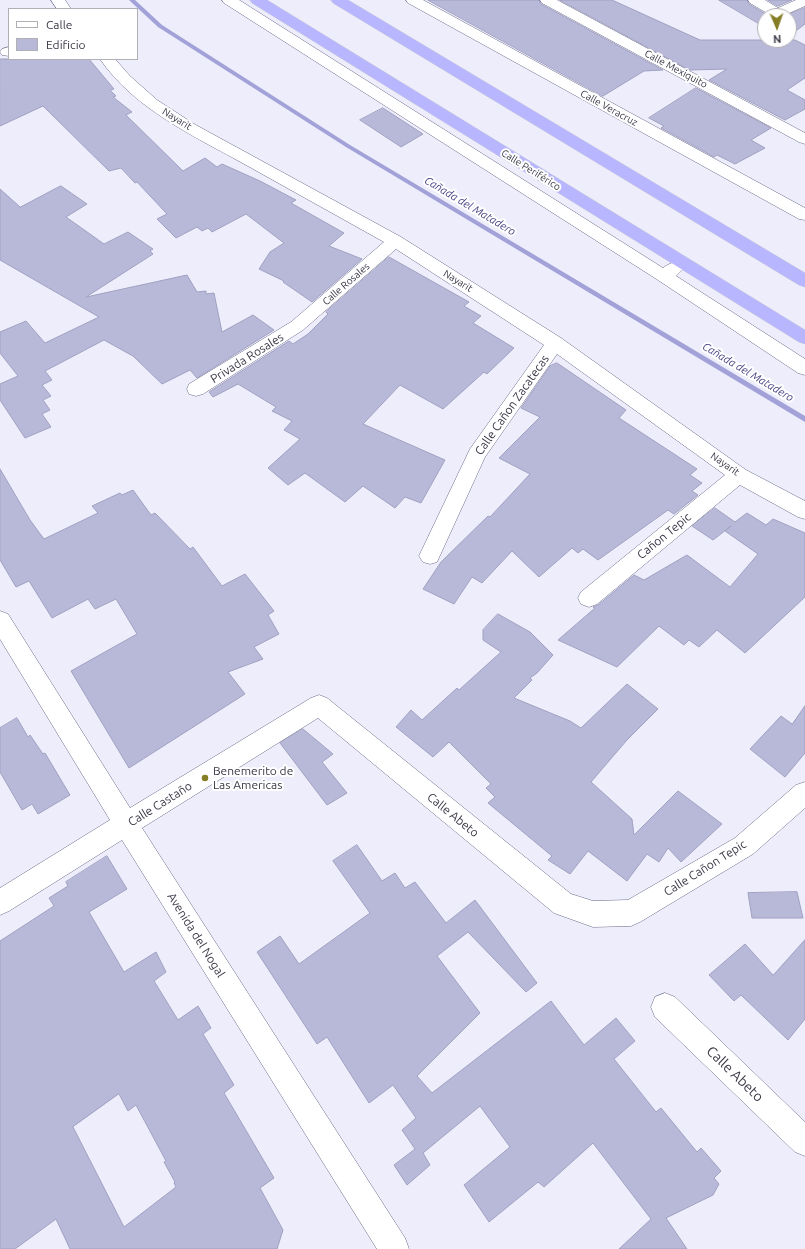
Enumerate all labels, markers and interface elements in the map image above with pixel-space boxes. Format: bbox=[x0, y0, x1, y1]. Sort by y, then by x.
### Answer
legend bbox=[8, 8, 138, 60]
north arrow bbox=[757, 8, 797, 48]
text: Calle bbox=[46, 18, 72, 31]
text: N bbox=[773, 33, 782, 45]
text: Edificio bbox=[46, 38, 86, 51]
street label: Calle Mexiquito bbox=[642, 47, 710, 91]
street label: Calle Veracruz bbox=[578, 87, 640, 129]
street label: Nayarit bbox=[160, 105, 194, 133]
street label: Calle Periférico bbox=[499, 147, 563, 193]
water label: Cañada del Matadero bbox=[422, 174, 518, 238]
street label: Calle Rosales bbox=[320, 260, 372, 308]
street label: Nayarit bbox=[441, 267, 475, 295]
street label: Privada Rosales bbox=[208, 330, 286, 386]
water label: Cañada del Matadero bbox=[700, 340, 796, 404]
street label: Calle Cañon Zacatecas bbox=[472, 352, 552, 458]
street label: Nayarit bbox=[708, 450, 742, 478]
street label: Cañon Tepic bbox=[634, 510, 694, 562]
place label: Benemerito de Las Americas bbox=[213, 764, 293, 792]
marker: Benemerito de Las Americas bbox=[200, 773, 210, 783]
street label: Calle Castaño bbox=[125, 779, 195, 829]
street label: Calle Abeto bbox=[424, 790, 482, 840]
street label: Calle Cañon Tepic bbox=[661, 837, 749, 899]
street label: Avenida del Nogal bbox=[164, 890, 228, 980]
street label: Calle Abeto bbox=[703, 1043, 767, 1105]

